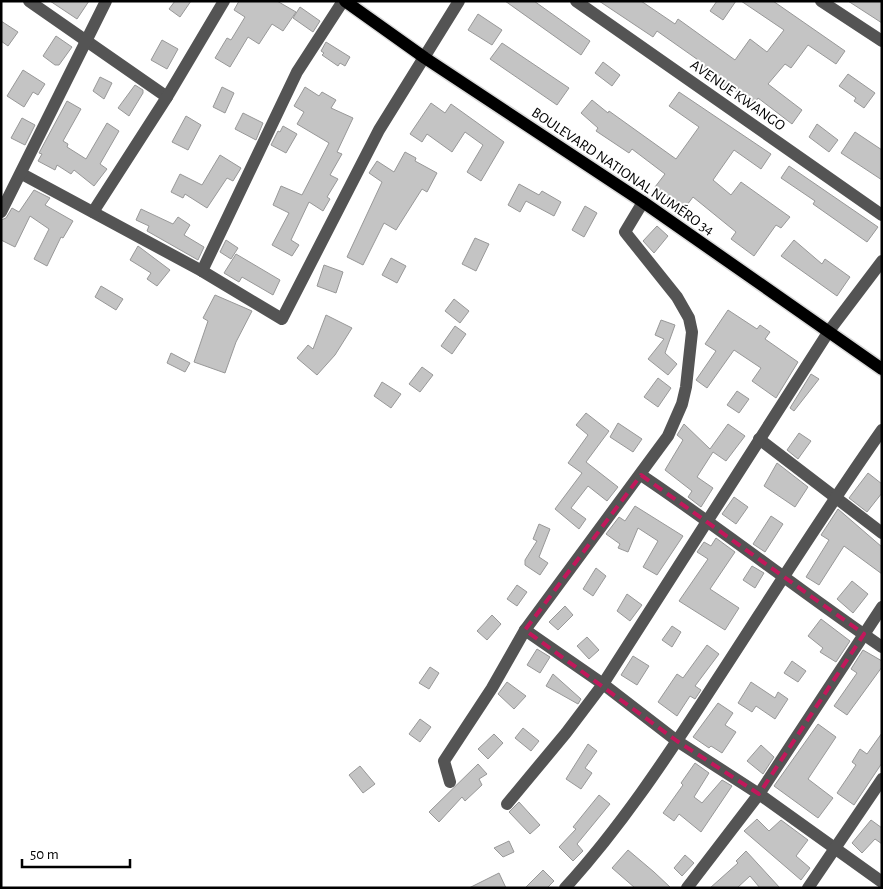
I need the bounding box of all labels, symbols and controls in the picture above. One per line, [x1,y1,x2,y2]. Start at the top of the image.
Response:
street label: AVENUE KWANGO [688,57,788,134]
street label: BOULEVARD NATIONAL NUMÉRO 34 [529,103,718,238]
scale bar [22,836,130,868]
text: 50 m [30,847,59,862]

